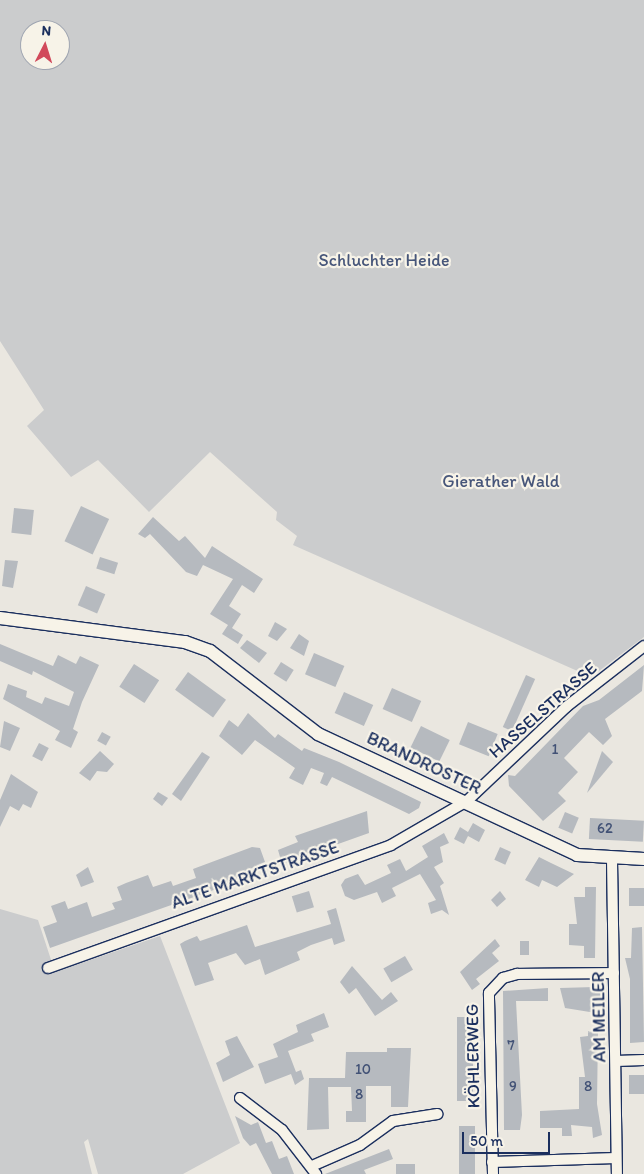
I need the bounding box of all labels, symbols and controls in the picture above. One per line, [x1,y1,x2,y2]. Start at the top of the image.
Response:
north arrow [20,20,70,70]
text: N [41,22,52,39]
park label: Schluchter Heide [318,249,450,271]
park label: Gierather Wald [443,470,559,492]
street label: HASSELSTRASSE [485,657,601,763]
street label: BRANDROSTER [363,727,485,799]
house number: 1 [552,741,558,759]
house number: 62 [597,820,613,838]
street label: ALTE MARKTSTRASSE [168,836,342,914]
street label: AM MEILER [587,973,611,1061]
street label: KÖHLERWEG [461,1004,485,1108]
house number: 7 [507,1037,515,1055]
house number: 10 [355,1061,371,1079]
house number: 9 [509,1078,517,1096]
house number: 8 [584,1078,592,1096]
house number: 8 [355,1086,363,1104]
scale bar [464,1122,552,1154]
text: 50 m [470,1132,503,1150]

